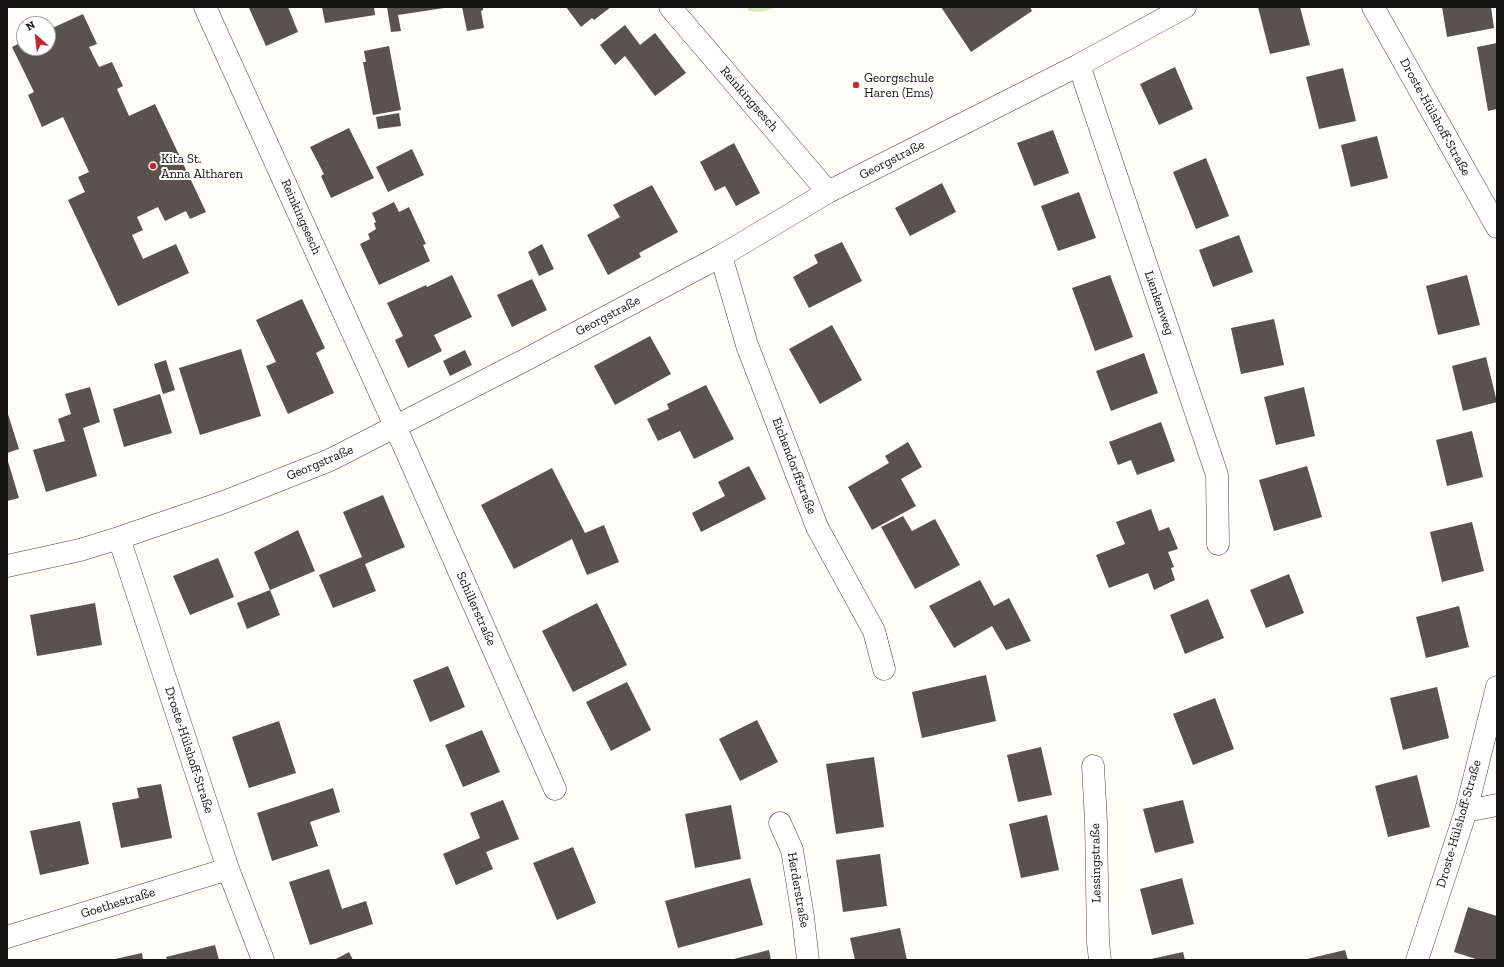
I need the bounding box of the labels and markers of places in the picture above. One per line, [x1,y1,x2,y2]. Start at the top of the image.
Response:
place label: Georgschule Haren (Ems) [864,70,934,101]
marker: Georgschule Haren (Ems) [851,80,861,90]
place label: Kita St. Anna Altharen [161,151,243,182]
marker: Kita St. Anna Altharen [148,161,158,171]

